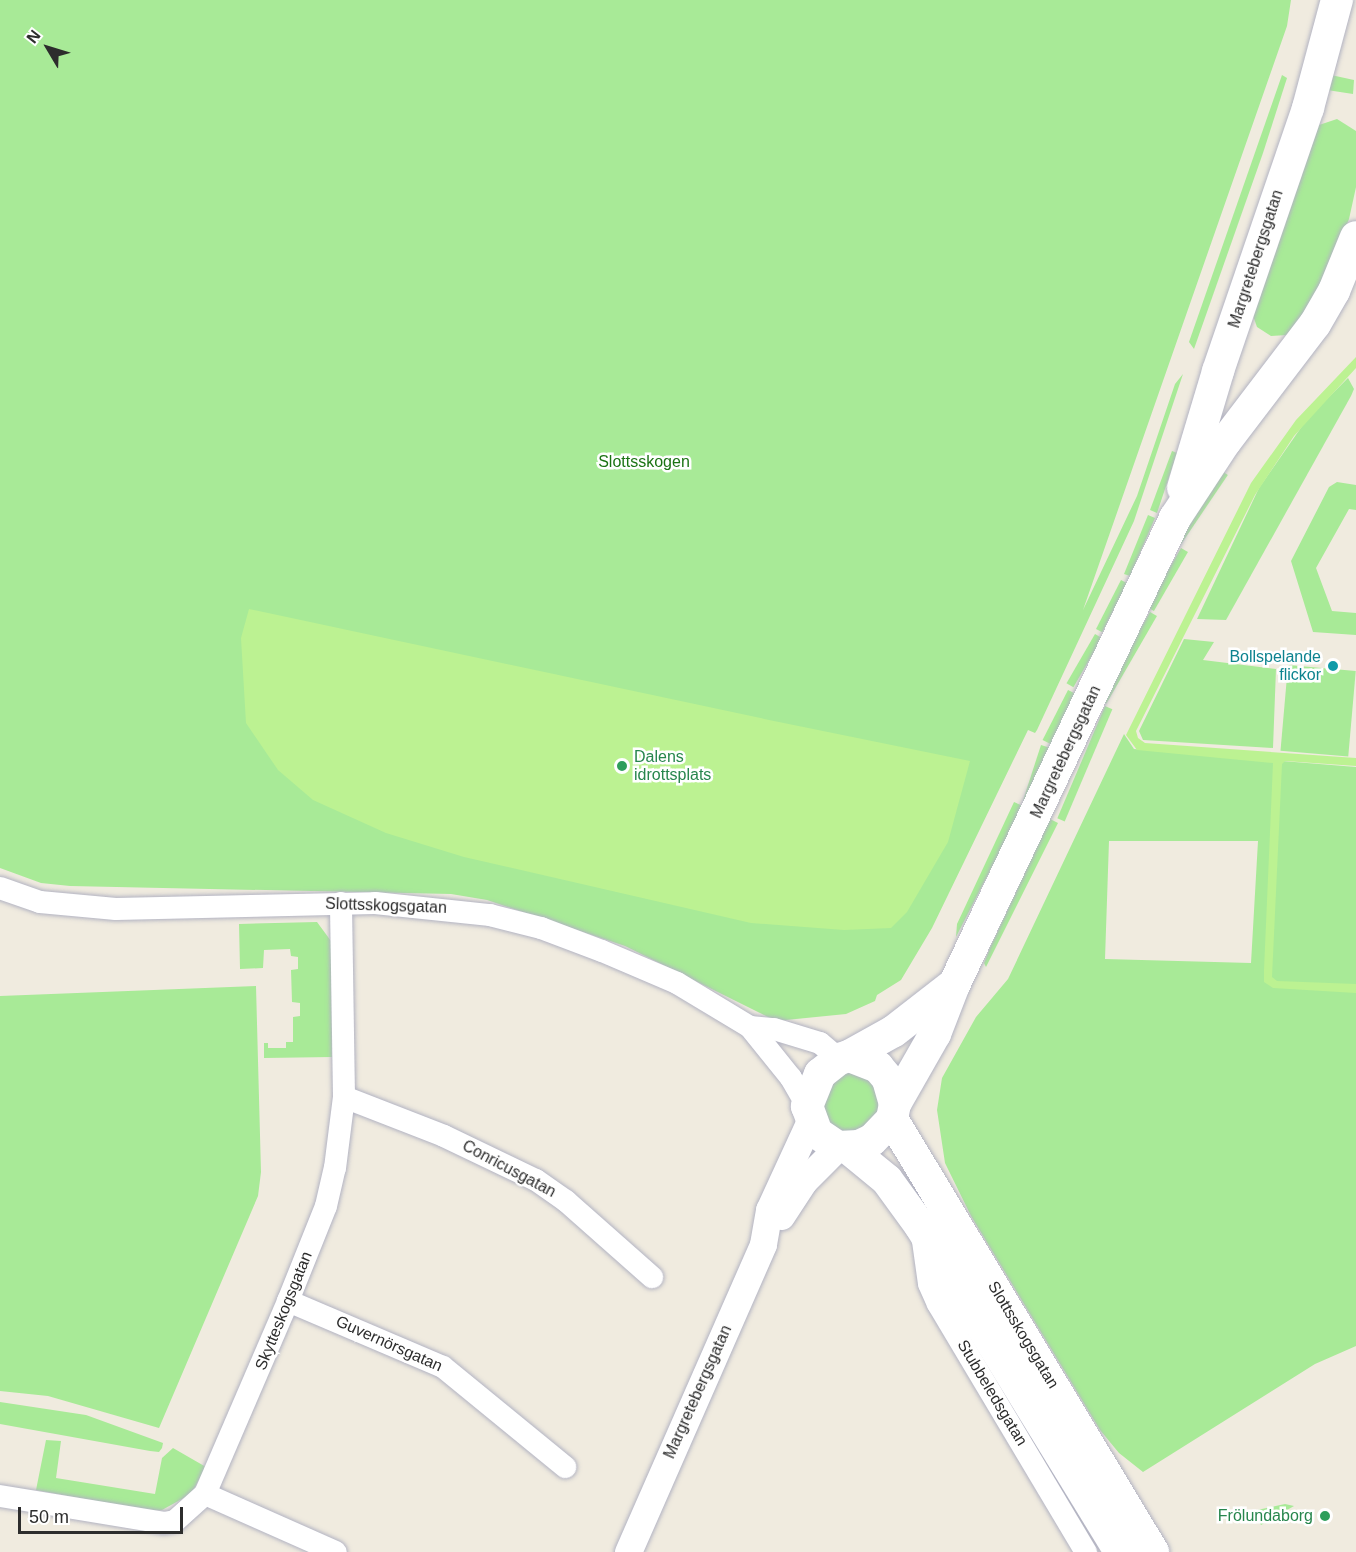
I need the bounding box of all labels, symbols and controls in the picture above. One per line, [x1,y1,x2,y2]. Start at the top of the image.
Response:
north arrow [18,18,78,78]
text: N [23,27,44,46]
street label: Margretebergsgatan [1225,188,1287,330]
park label: Slottsskogen [598,452,690,472]
place label: Bollspelande flickor [1229,647,1321,685]
marker: Bollspelande flickor [1326,659,1340,673]
street label: Margretebergsgatan [1027,683,1105,821]
place label: Dalens idrottsplats [634,747,711,785]
marker: Dalens idrottsplats [615,759,629,773]
street label: Slottsskogsgatan [325,894,447,918]
street label: Conricusgatan [459,1136,559,1202]
street label: Skytteskogsgatan [251,1249,317,1373]
street label: Slottsskogsgatan [983,1278,1063,1392]
street label: Guvernörsgatan [333,1312,445,1376]
street label: Margretebergsgatan [660,1322,736,1462]
street label: Stubbeledsgatan [953,1337,1031,1449]
scale bar [21,1495,186,1533]
place label: Frölundaborg [1218,1506,1313,1526]
text: 50 m [29,1507,69,1527]
marker: Frölundaborg [1318,1509,1332,1523]

